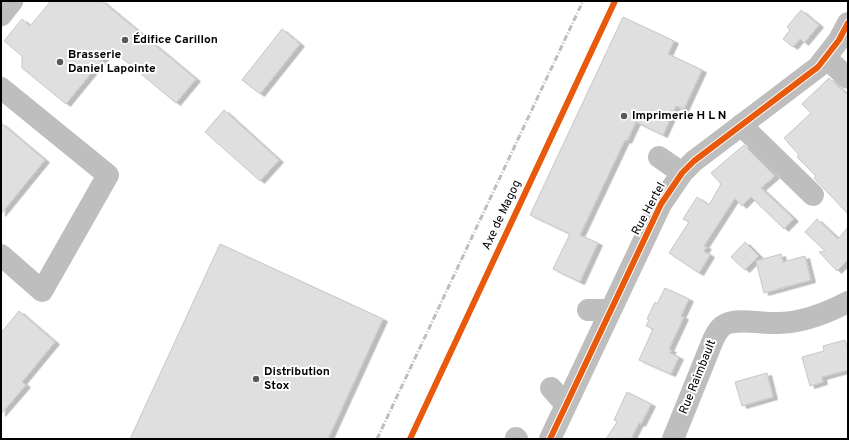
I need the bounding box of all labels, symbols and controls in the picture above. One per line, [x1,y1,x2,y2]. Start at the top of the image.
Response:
place label: Édifice Carillon [133,32,218,48]
marker: Édifice Carillon [120,35,130,45]
place label: Brasserie Daniel Lapointe [68,47,156,77]
marker: Brasserie Daniel Lapointe [55,57,65,67]
place label: Imprimerie H L N [632,108,726,124]
marker: Imprimerie H L N [619,111,629,121]
street label: Axe de Magog [479,177,525,253]
street label: Rue Hertel [628,180,670,238]
street label: Rue Raimbault [676,337,720,417]
place label: Distribution Stox [264,364,330,394]
marker: Distribution Stox [251,374,261,384]

